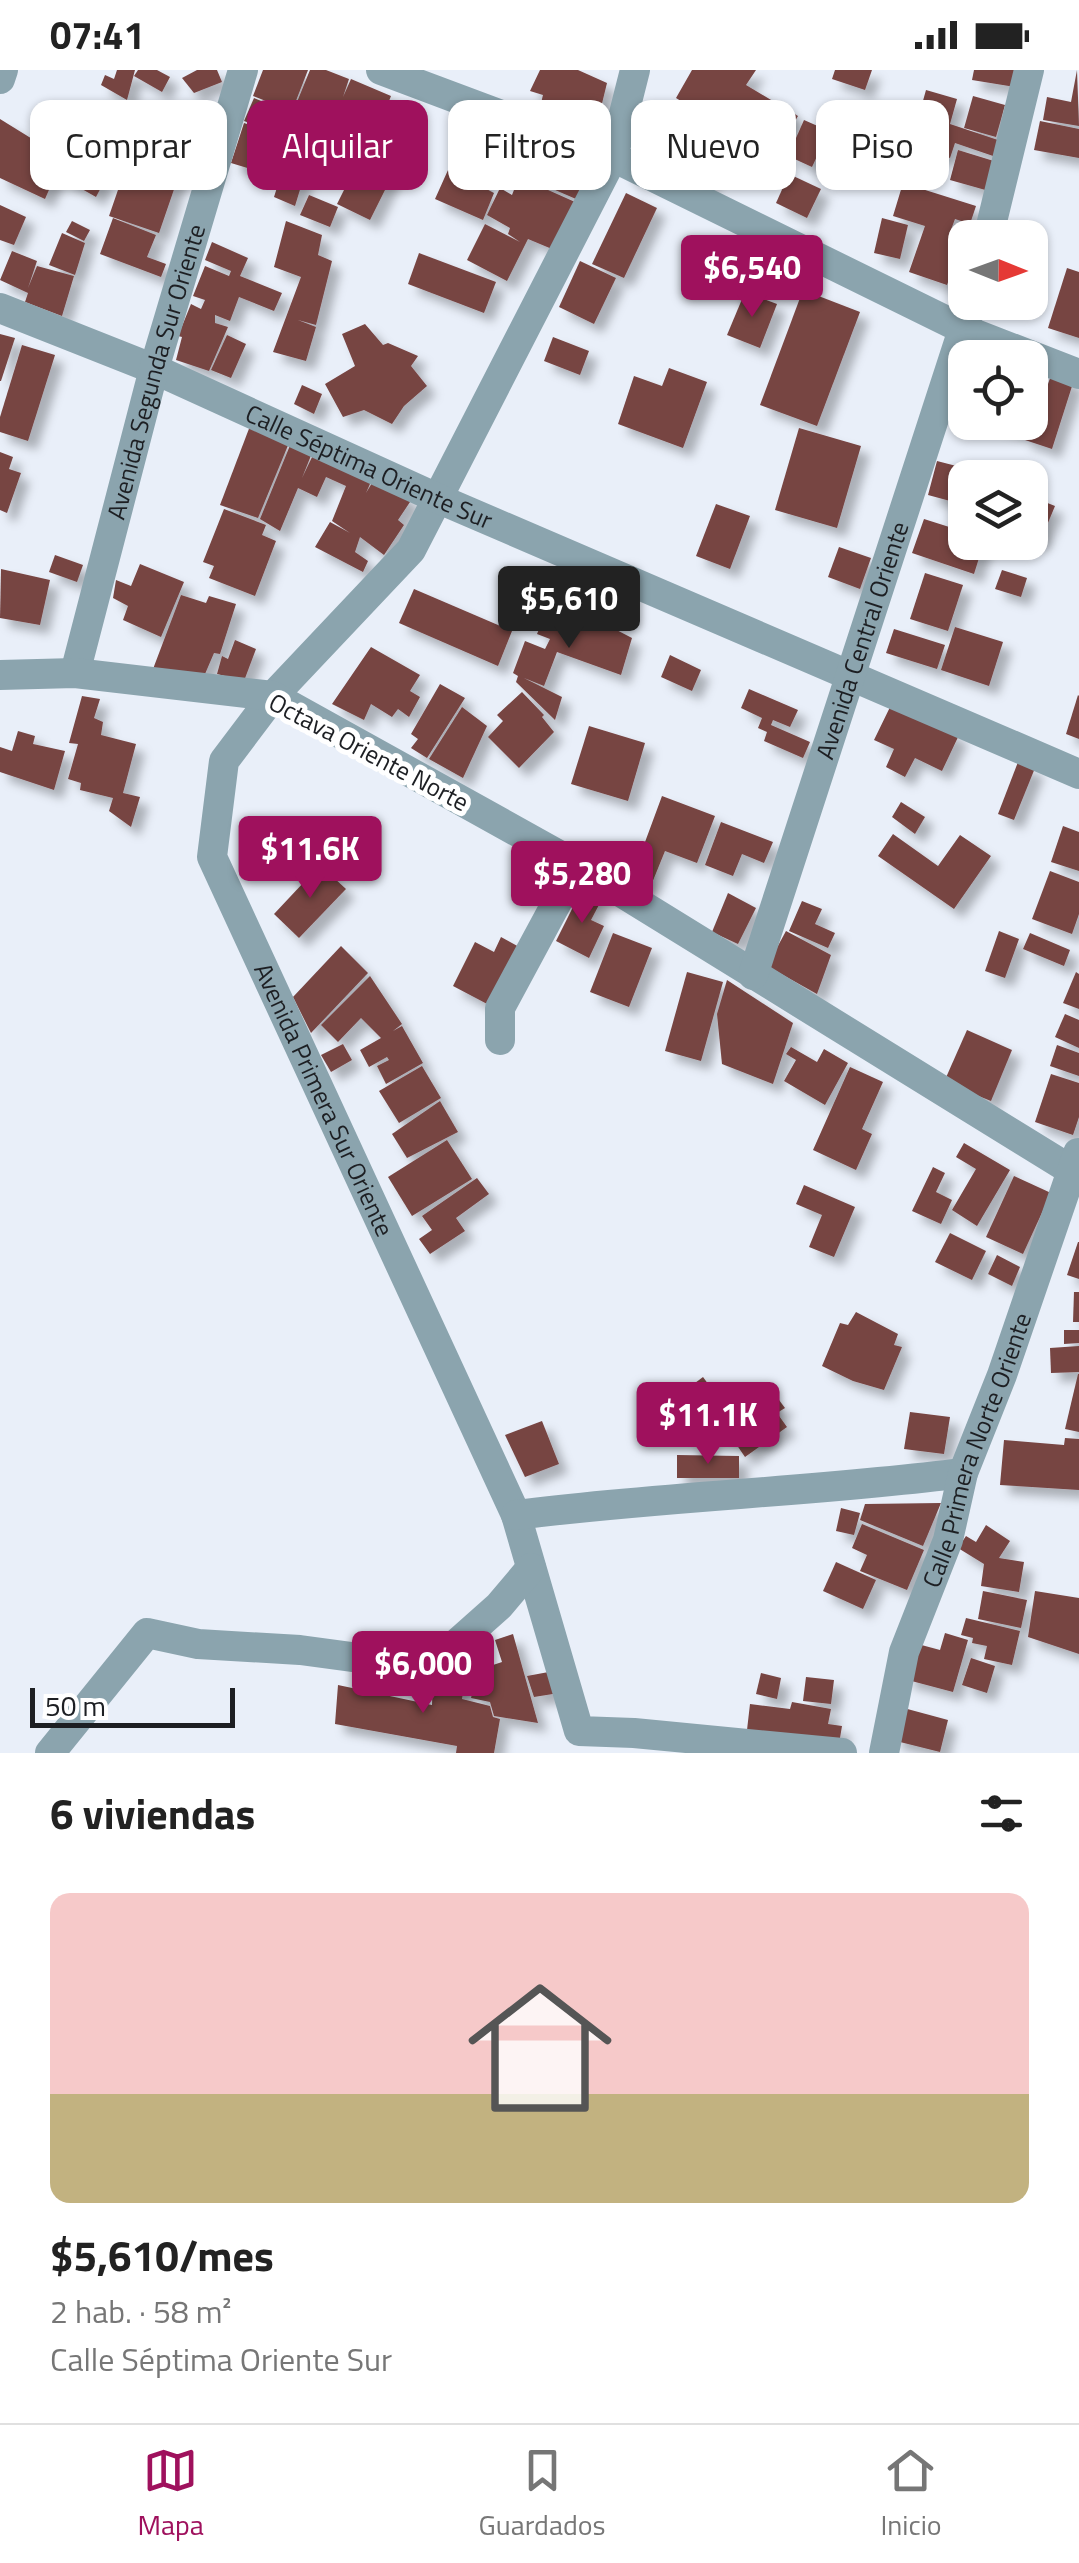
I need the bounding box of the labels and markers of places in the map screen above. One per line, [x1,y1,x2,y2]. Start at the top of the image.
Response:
pin: $6,540 [671,235,833,320]
pin: $5,610 [488,566,650,651]
pin: $11.6K [229,816,391,901]
pin: $5,280 [501,841,663,926]
pin: $11.1K [627,1382,789,1467]
pin: $6,000 [342,1631,504,1716]

